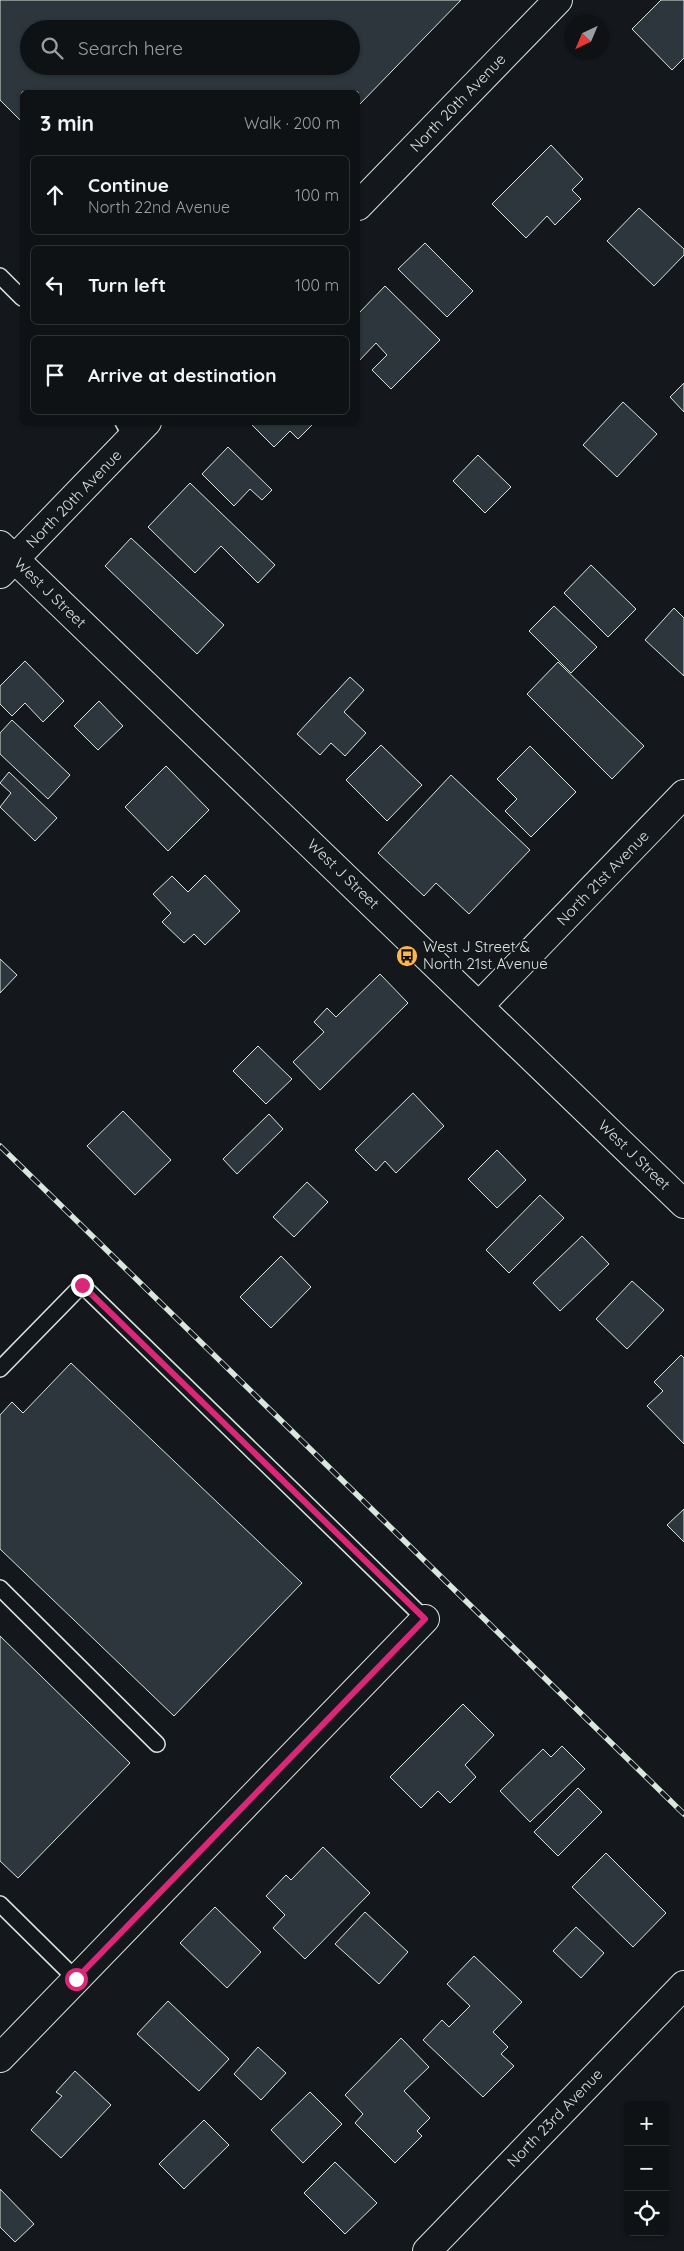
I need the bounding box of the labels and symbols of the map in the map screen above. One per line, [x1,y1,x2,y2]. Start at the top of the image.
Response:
north arrow [564,15,609,60]
street label: North 20th Avenue [406,49,510,156]
street label: North 20th Avenue [22,445,126,552]
street label: West J Street [10,554,90,632]
street label: North 21st Avenue [552,826,653,929]
street label: West J Street [303,835,383,913]
place label: West J Street & North 21st Avenue [423,937,548,973]
bus stop icon: West J Street & North 21st Avenue [395,944,419,968]
street label: West J Street [594,1116,674,1194]
route end [71,1274,94,1297]
route start [65,1968,88,1991]
street label: North 23rd Avenue [503,2064,606,2171]

